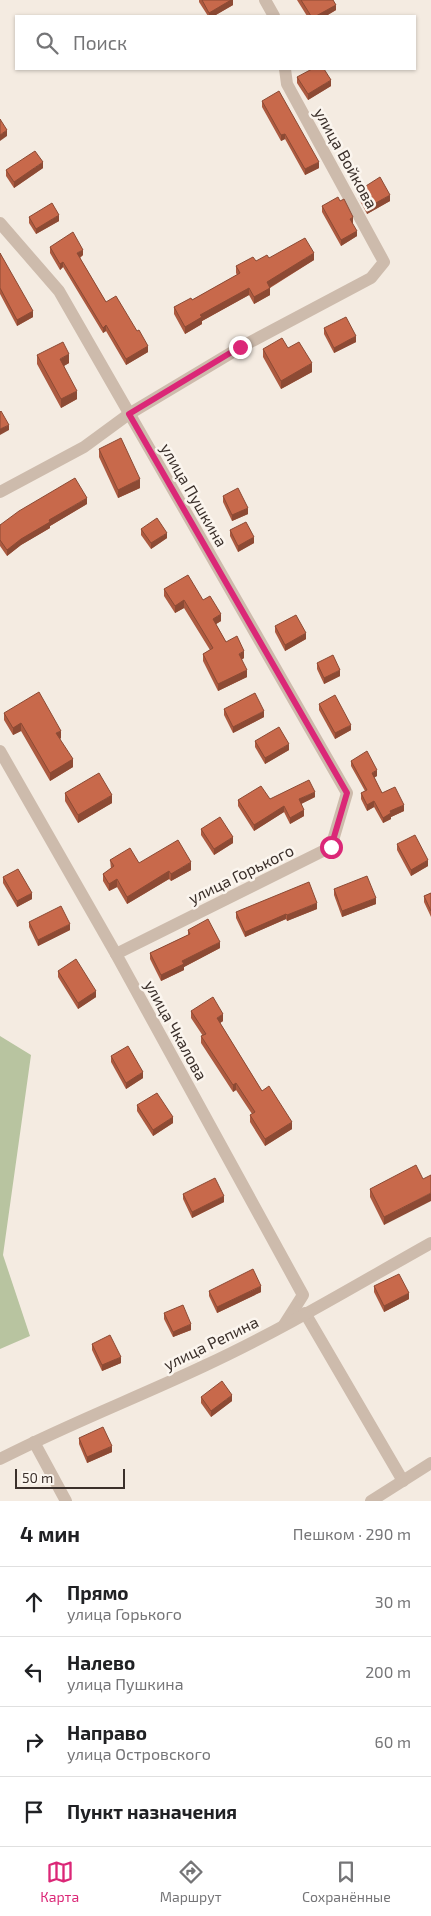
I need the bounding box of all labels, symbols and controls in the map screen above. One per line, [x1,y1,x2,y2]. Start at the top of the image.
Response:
search box [15,15,416,70]
icon: search [33,29,61,57]
text: Поиск [73,31,127,54]
street label: улица Войкова [310,104,382,212]
route end [229,336,252,359]
street label: улица Пушкина [156,440,232,550]
route start [320,836,343,859]
street label: улица Горького [185,840,297,908]
street label: улица Чкалова [140,976,212,1084]
street label: улица Репина [160,1311,262,1375]
scale bar [15,1466,125,1489]
text: 50 m [22,1469,53,1486]
text: 4 мин [20,1521,80,1546]
text: Пешком · 290 m [293,1524,411,1543]
text: Прямо [67,1581,129,1604]
icon: ahead [20,1588,48,1616]
text: 30 m [375,1592,411,1611]
text: улица Горького [67,1604,182,1623]
text: Налево [67,1651,135,1674]
icon: left [20,1658,48,1686]
text: 200 m [365,1662,411,1681]
text: улица Пушкина [67,1674,183,1693]
text: Направо [67,1721,147,1744]
icon: right [20,1728,48,1756]
text: 60 m [375,1732,411,1751]
text: улица Островского [67,1744,211,1763]
icon: arrive [20,1798,48,1826]
text: Пункт назначения [67,1800,237,1823]
tab: Карта [40,1858,79,1905]
tab: Маршрут [160,1858,222,1905]
tab: Сохранённые [302,1858,391,1905]

